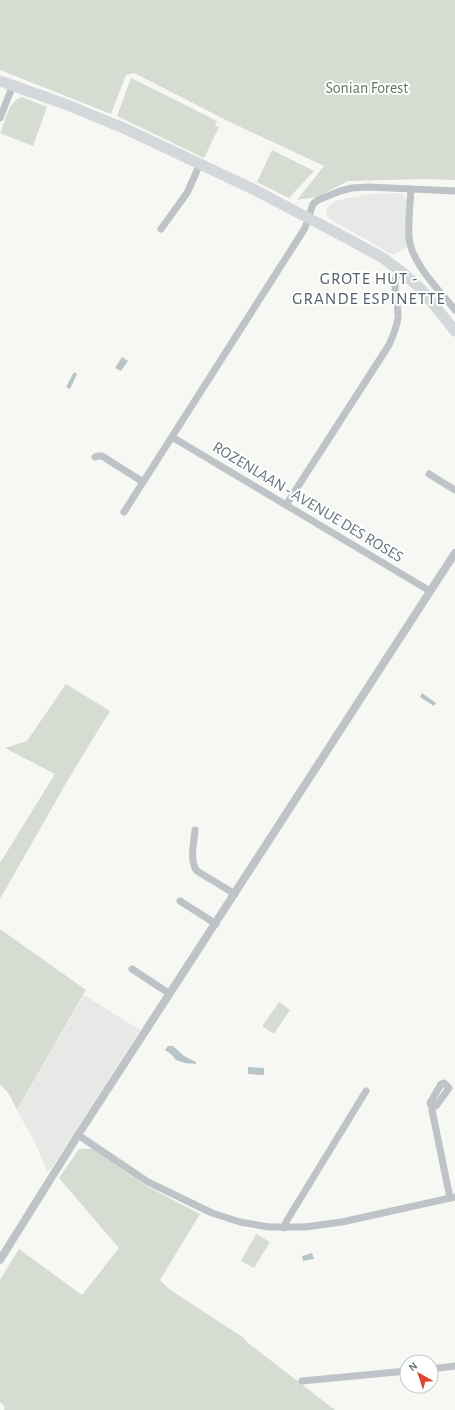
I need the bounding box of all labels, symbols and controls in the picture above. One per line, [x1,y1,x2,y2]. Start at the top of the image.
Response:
park label: Sonian Forest [326,80,408,96]
district label: GROTE HUT - GRANDE ESPINETTE [292,270,446,307]
street label: ROZENLAAN - AVENUE DES ROSES [210,439,406,565]
north arrow [399,1354,439,1394]
text: N [407,1360,419,1373]

